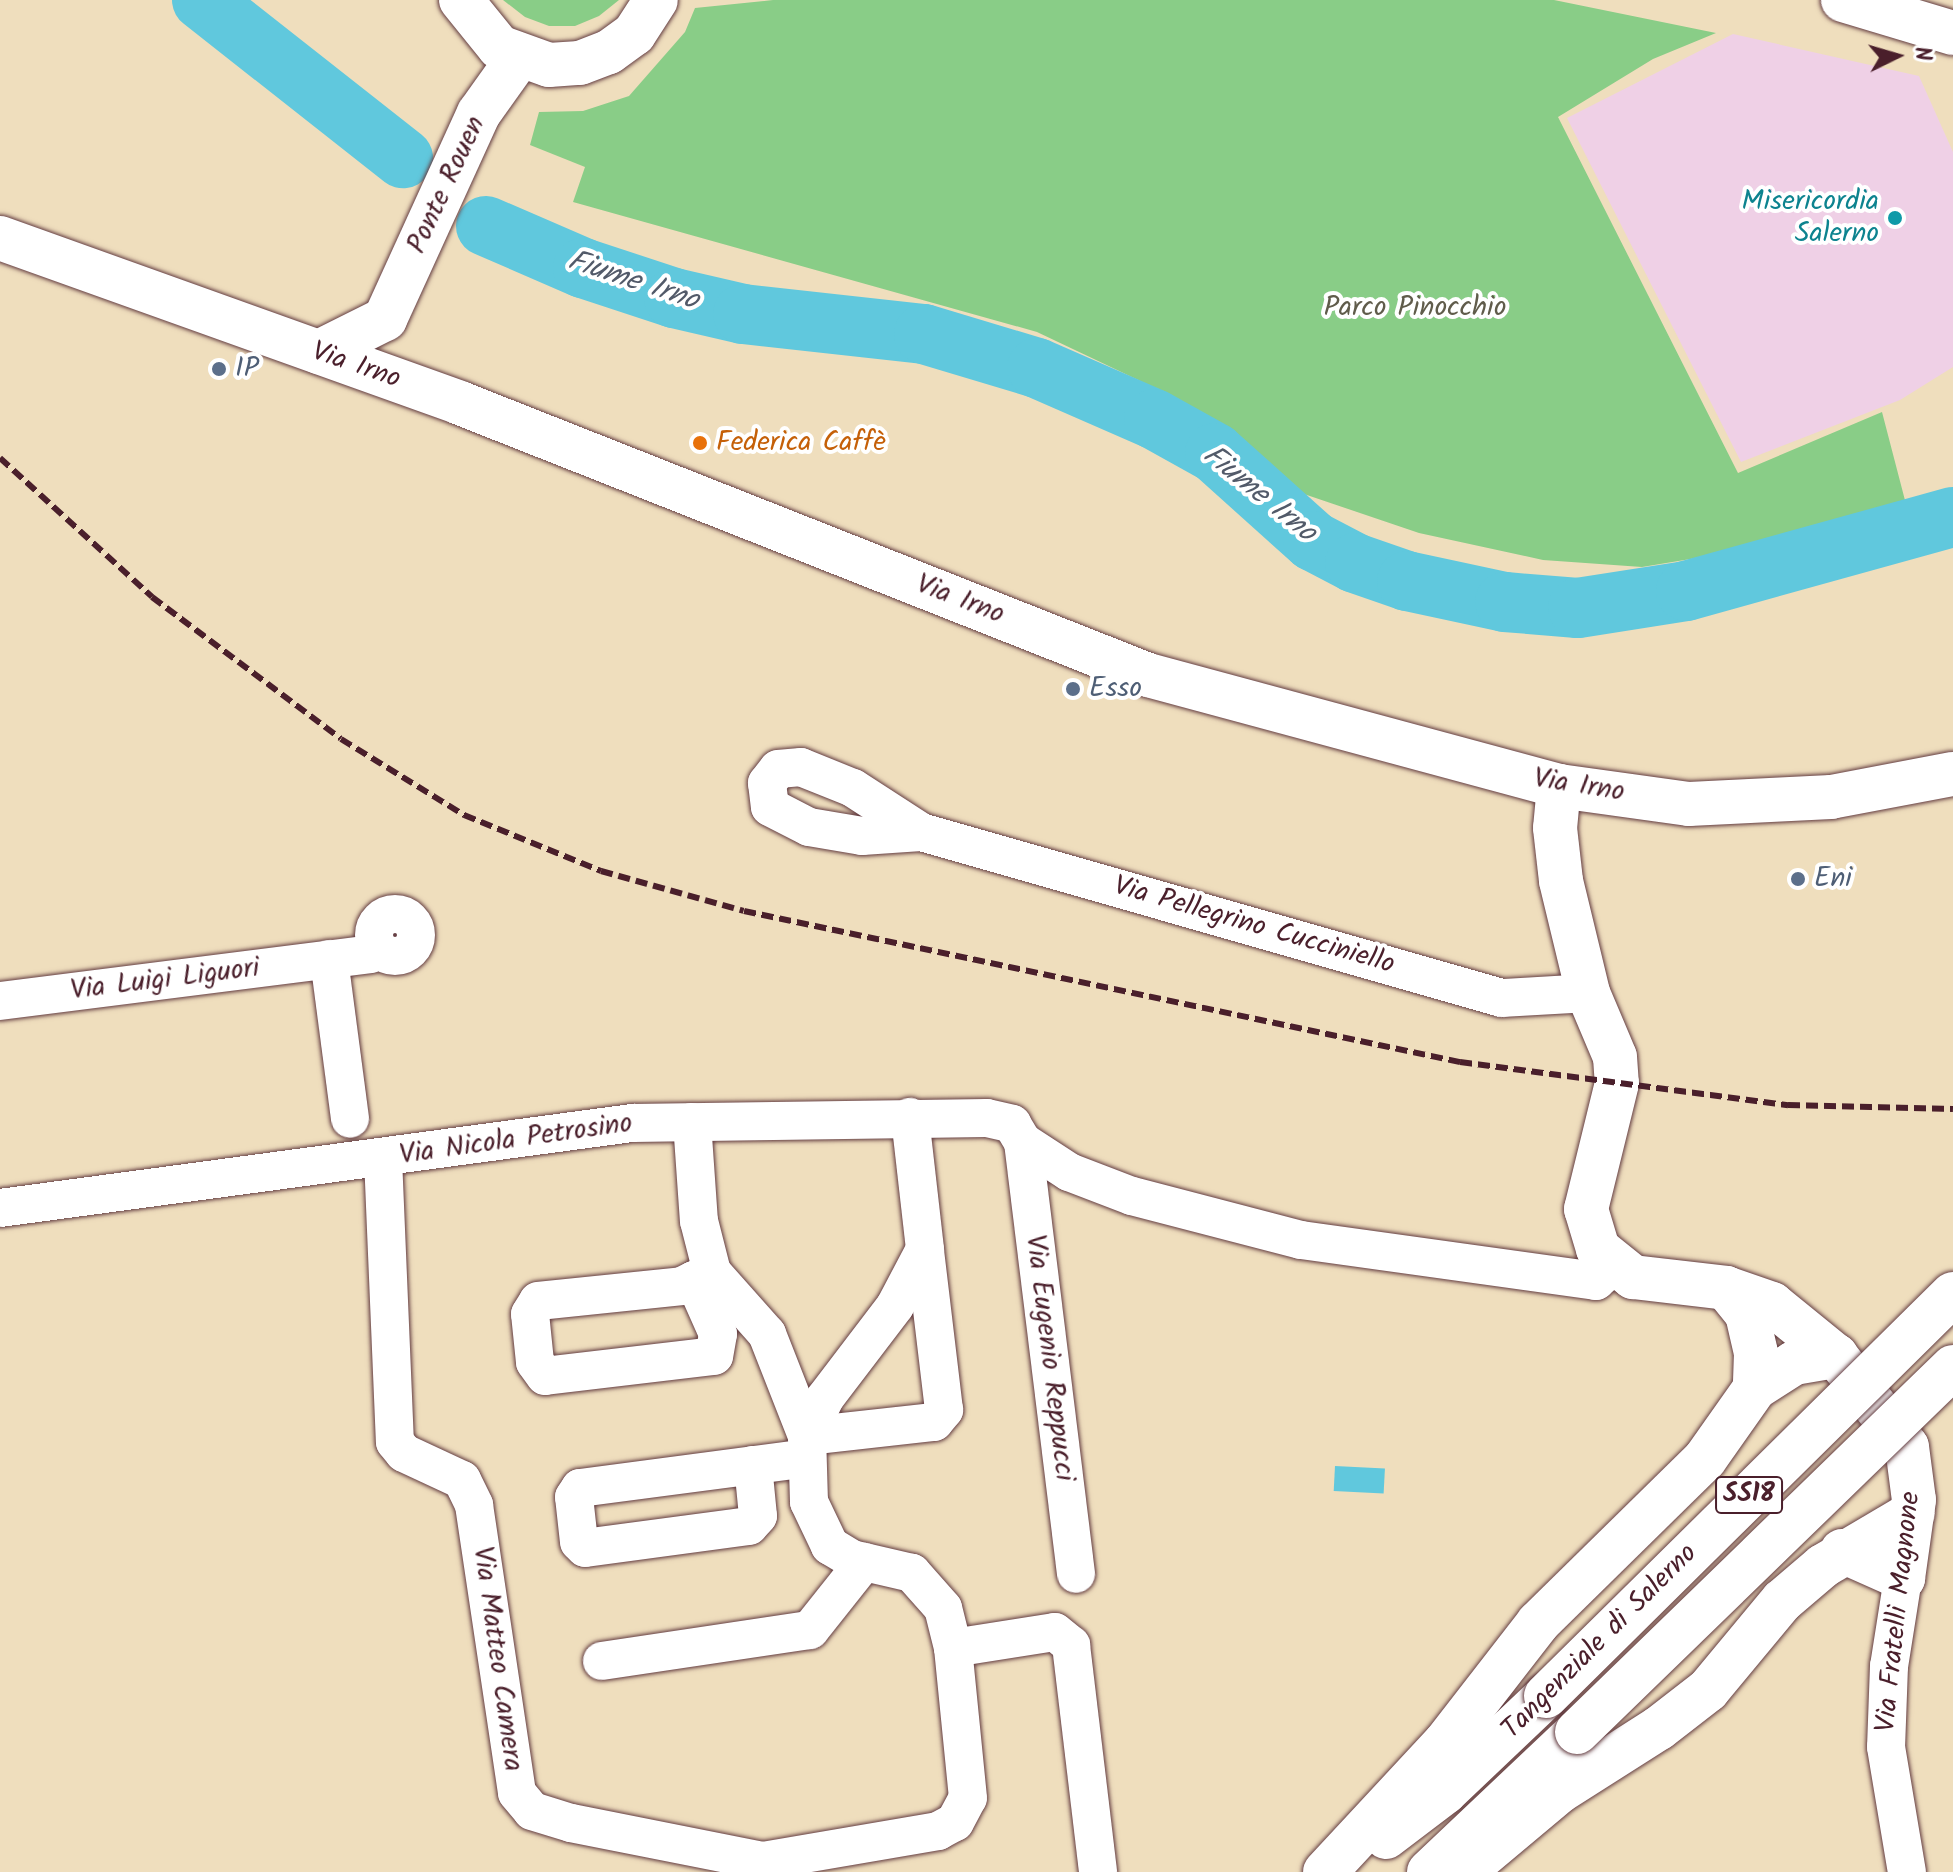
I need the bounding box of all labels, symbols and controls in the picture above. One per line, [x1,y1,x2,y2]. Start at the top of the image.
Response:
north arrow [1857,16,1937,96]
text: N [1903,45,1939,62]
street label: Ponte Rouen [401,111,493,259]
place label: Misericordia Salerno [1742,185,1879,251]
marker: Misericordia Salerno [1886,209,1904,227]
water label: Fiume Irno [563,243,703,319]
park label: Parco Pinocchio [1324,291,1506,325]
street label: Via Irno [307,335,405,397]
place label: IP [235,352,259,386]
marker: IP [210,360,228,378]
place label: Federica Caffè [716,426,886,460]
marker: Federica Caffè [691,434,709,452]
water label: Fiume Irno [1195,437,1323,551]
street label: Via Irno [911,568,1009,632]
place label: Esso [1089,672,1142,706]
marker: Esso [1064,680,1082,698]
street label: Via Irno [1531,762,1627,810]
place label: Eni [1814,862,1852,896]
street label: Via Pellegrino Cucciniello [1110,870,1398,982]
marker: Eni [1789,870,1807,888]
street label: Via Luigi Liguori [69,952,261,1008]
street label: Via Nicola Petrosino [397,1107,635,1173]
street label: Via Eugenio Reppucci [1017,1233,1081,1483]
road number: SS18 [1715,1473,1783,1517]
street label: Via Fratelli Magnone [1870,1490,1928,1734]
street label: Tangenziale di Salerno [1495,1537,1705,1747]
street label: Via Matteo Camera [465,1545,529,1773]

